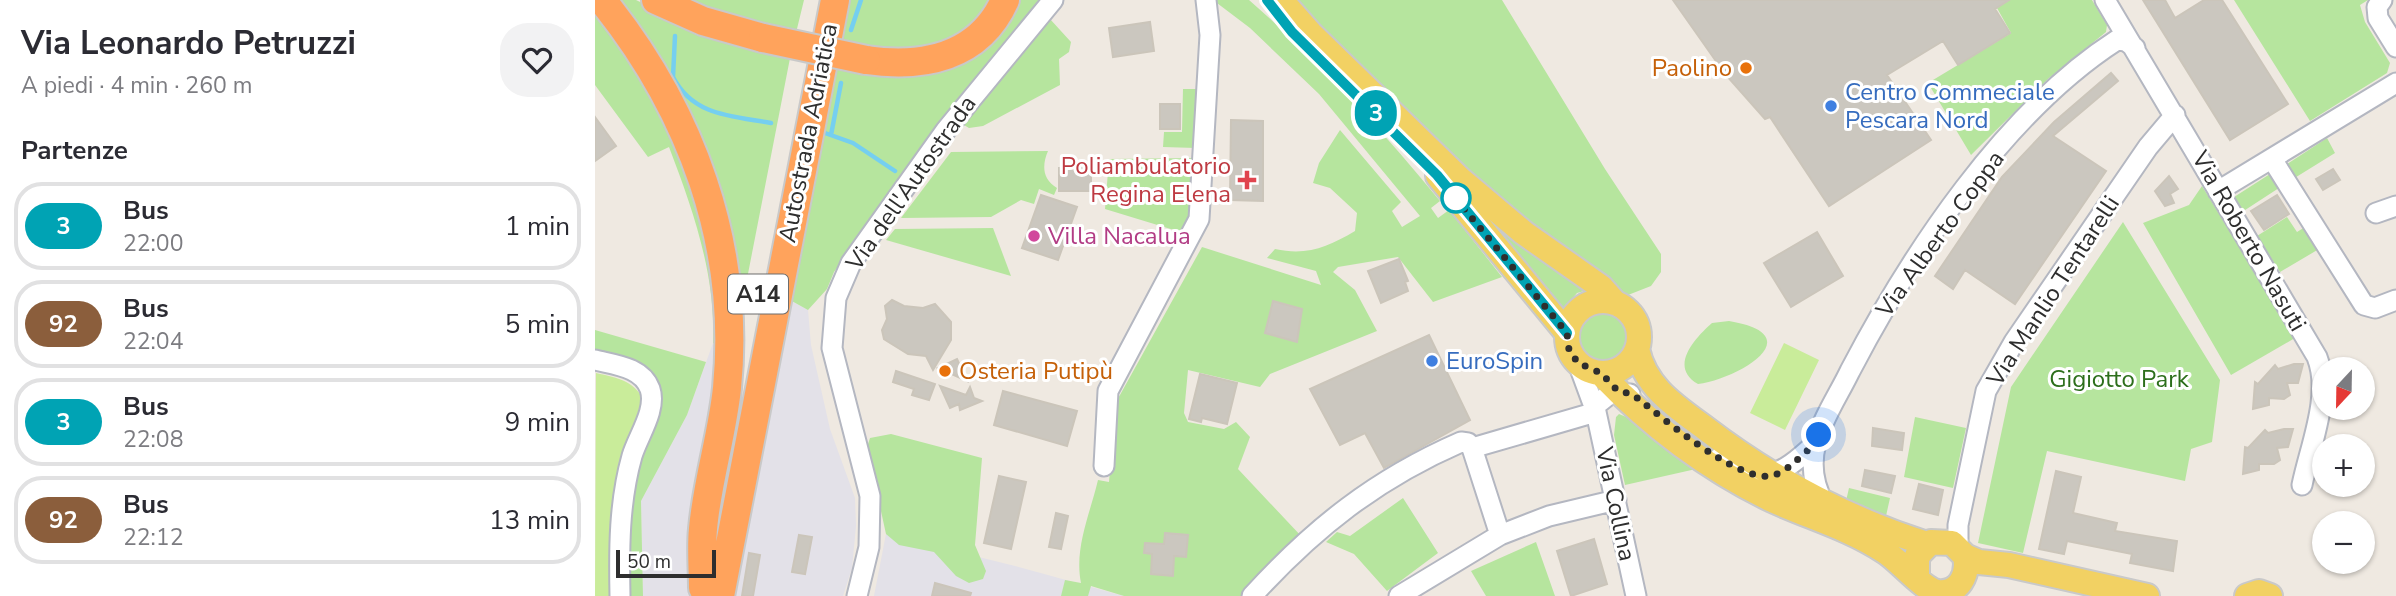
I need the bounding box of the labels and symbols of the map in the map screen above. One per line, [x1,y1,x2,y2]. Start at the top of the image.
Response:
street label: Autostrada Adriatica [771,21,845,245]
place label: Paolino [1652,52,1732,84]
marker: Paolino [1738,60,1754,76]
place label: Centro Commeciale Pescara Nord [1845,76,2055,136]
street label: Via dell'Autostrada [838,89,983,278]
line badge: 3 [1353,90,1399,136]
marker: Centro Commeciale Pescara Nord [1823,98,1839,114]
street label: Via Alberto Coppa [1868,144,2011,325]
street label: Via Roberto Nasuti [2184,144,2314,337]
place label: Poliambulatorio Regina Elena [1061,150,1231,210]
marker: Poliambulatorio Regina Elena [1237,170,1257,190]
unlabelled marker [1441,183,1471,213]
street label: Via Manlio Tentarelli [1979,190,2127,393]
place label: Villa Nacalua [1047,220,1191,252]
marker: Villa Nacalua [1026,228,1042,244]
road number: A14 [728,274,788,314]
place label: EuroSpin [1446,345,1543,377]
marker: EuroSpin [1424,353,1440,369]
place label: Osteria Putipù [959,355,1113,387]
north arrow [2312,357,2375,420]
marker: Osteria Putipù [937,363,953,379]
park label: Gigiotto Park [2049,363,2190,395]
your location [1801,417,1836,452]
street label: Via Collina [1588,443,1644,564]
scale bar [616,547,716,579]

